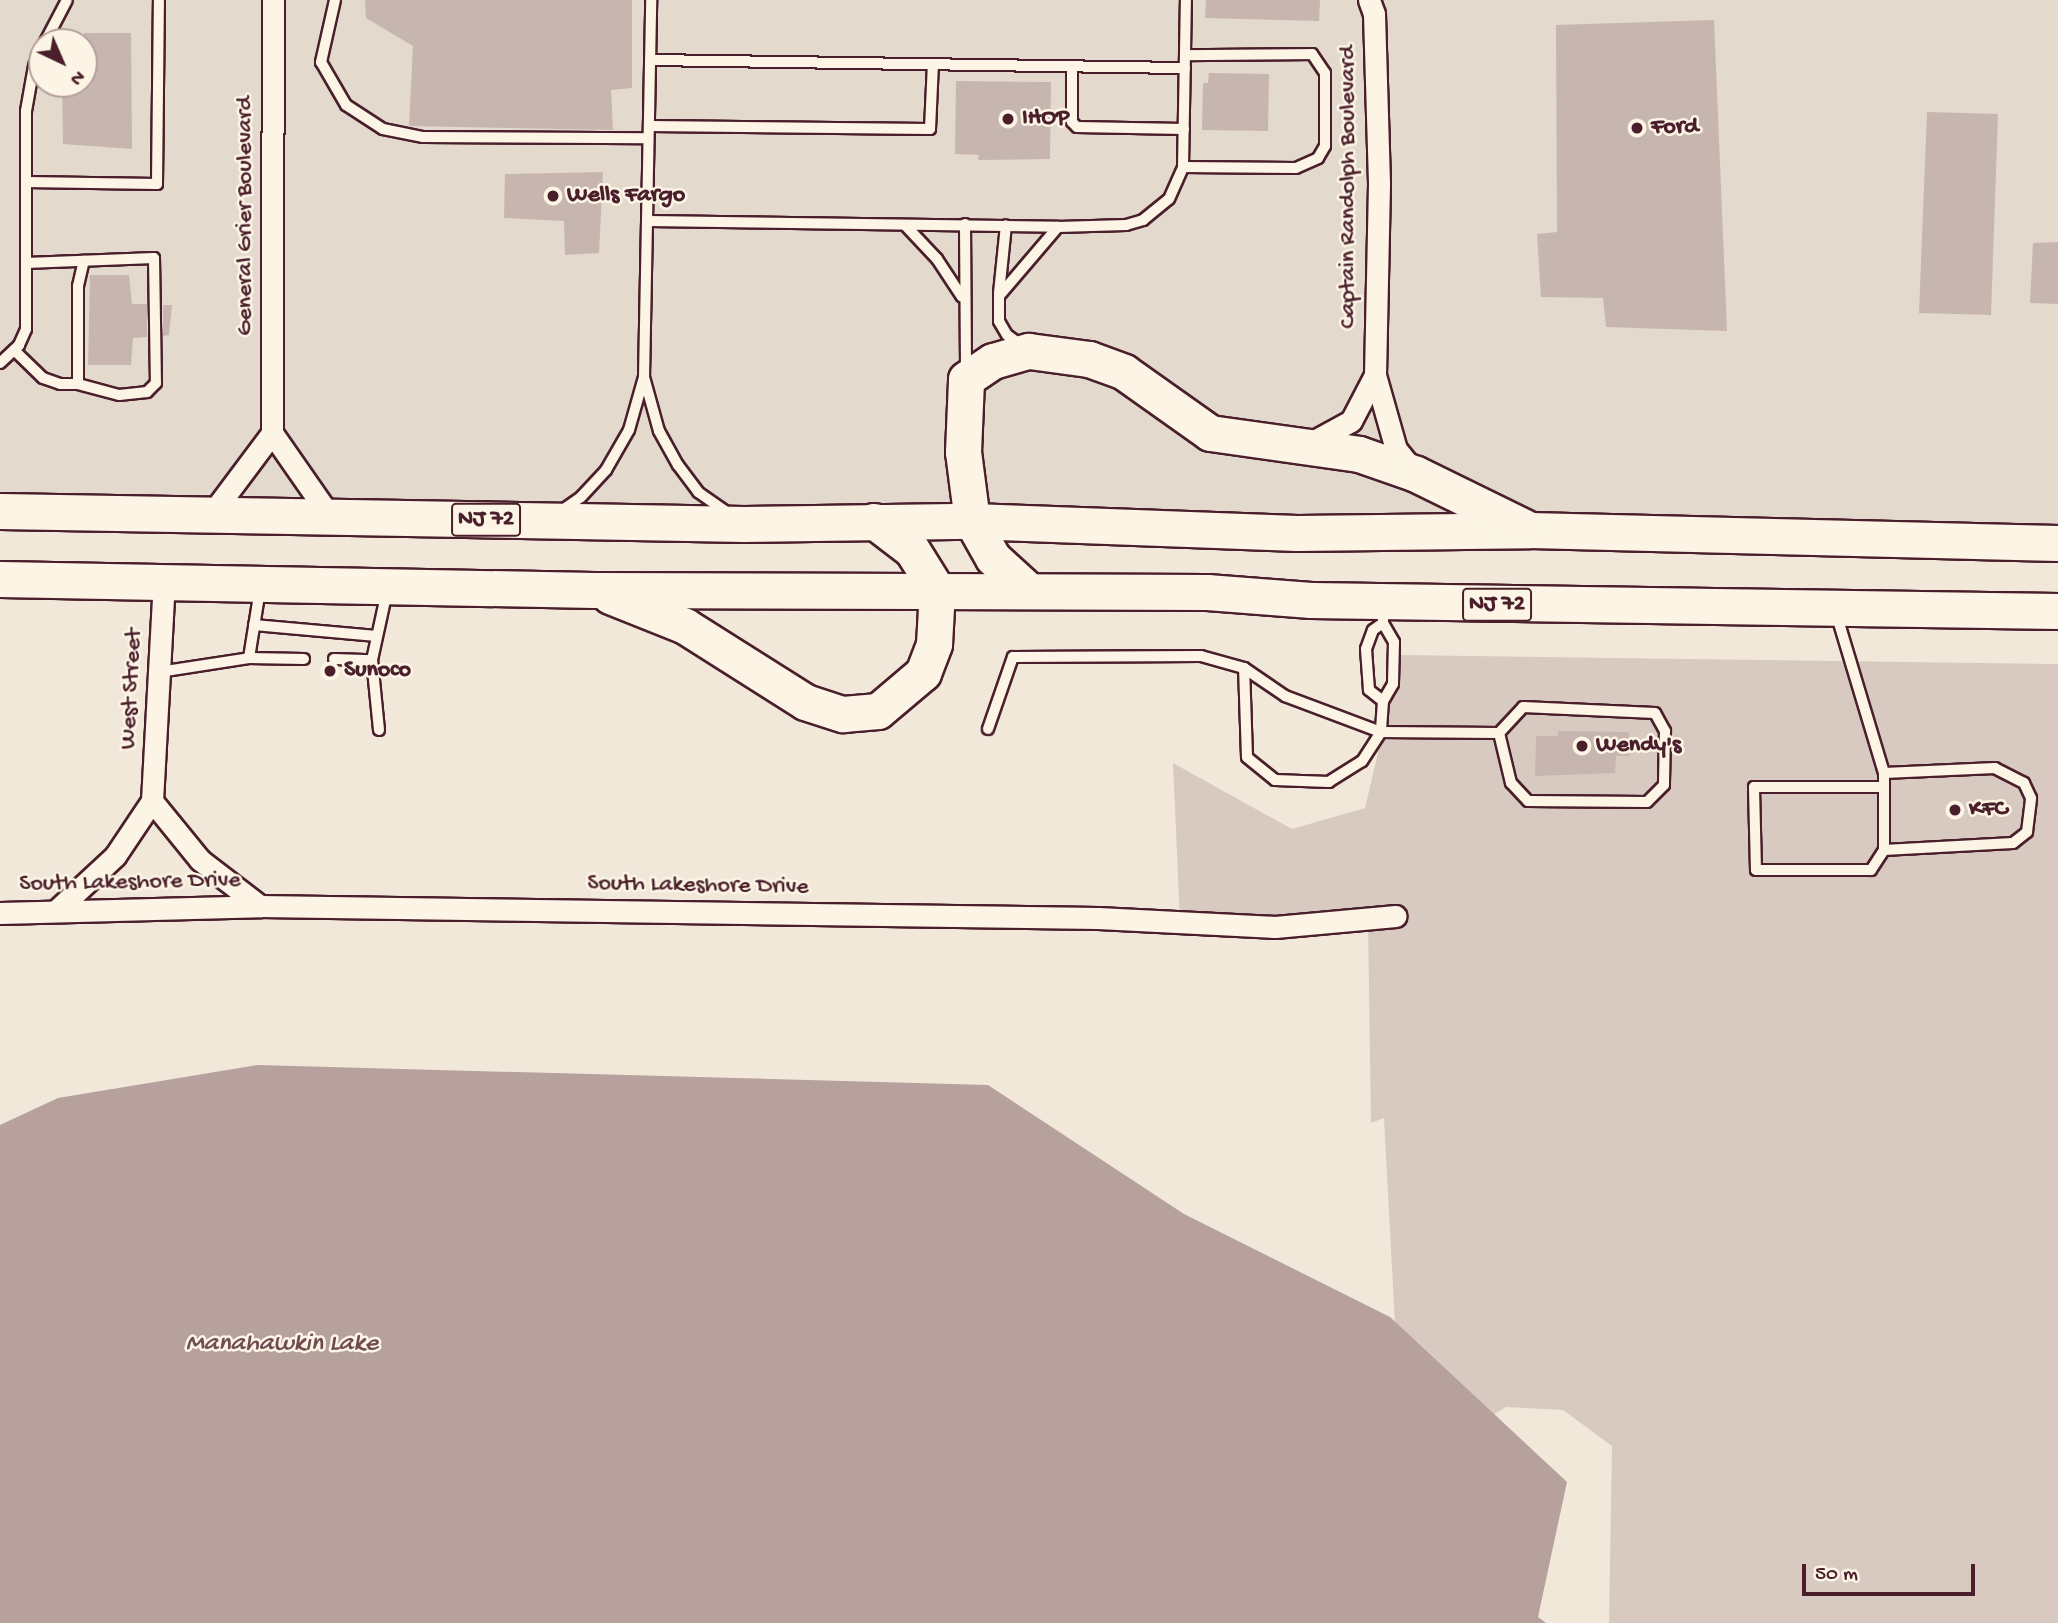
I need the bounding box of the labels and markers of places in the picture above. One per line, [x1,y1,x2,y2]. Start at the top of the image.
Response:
place label: IHOP [1022,105,1069,133]
marker: IHOP [1000,111,1016,127]
place label: Ford [1651,114,1698,142]
marker: Ford [1629,120,1645,136]
place label: Wells Fargo [567,182,685,210]
marker: Wells Fargo [545,188,561,204]
place label: Sunoco [344,657,411,685]
marker: Sunoco [322,663,338,679]
place label: Wendy's [1596,732,1681,760]
marker: Wendy's [1574,738,1590,754]
place label: KFC [1969,796,2008,824]
marker: KFC [1947,802,1963,818]

